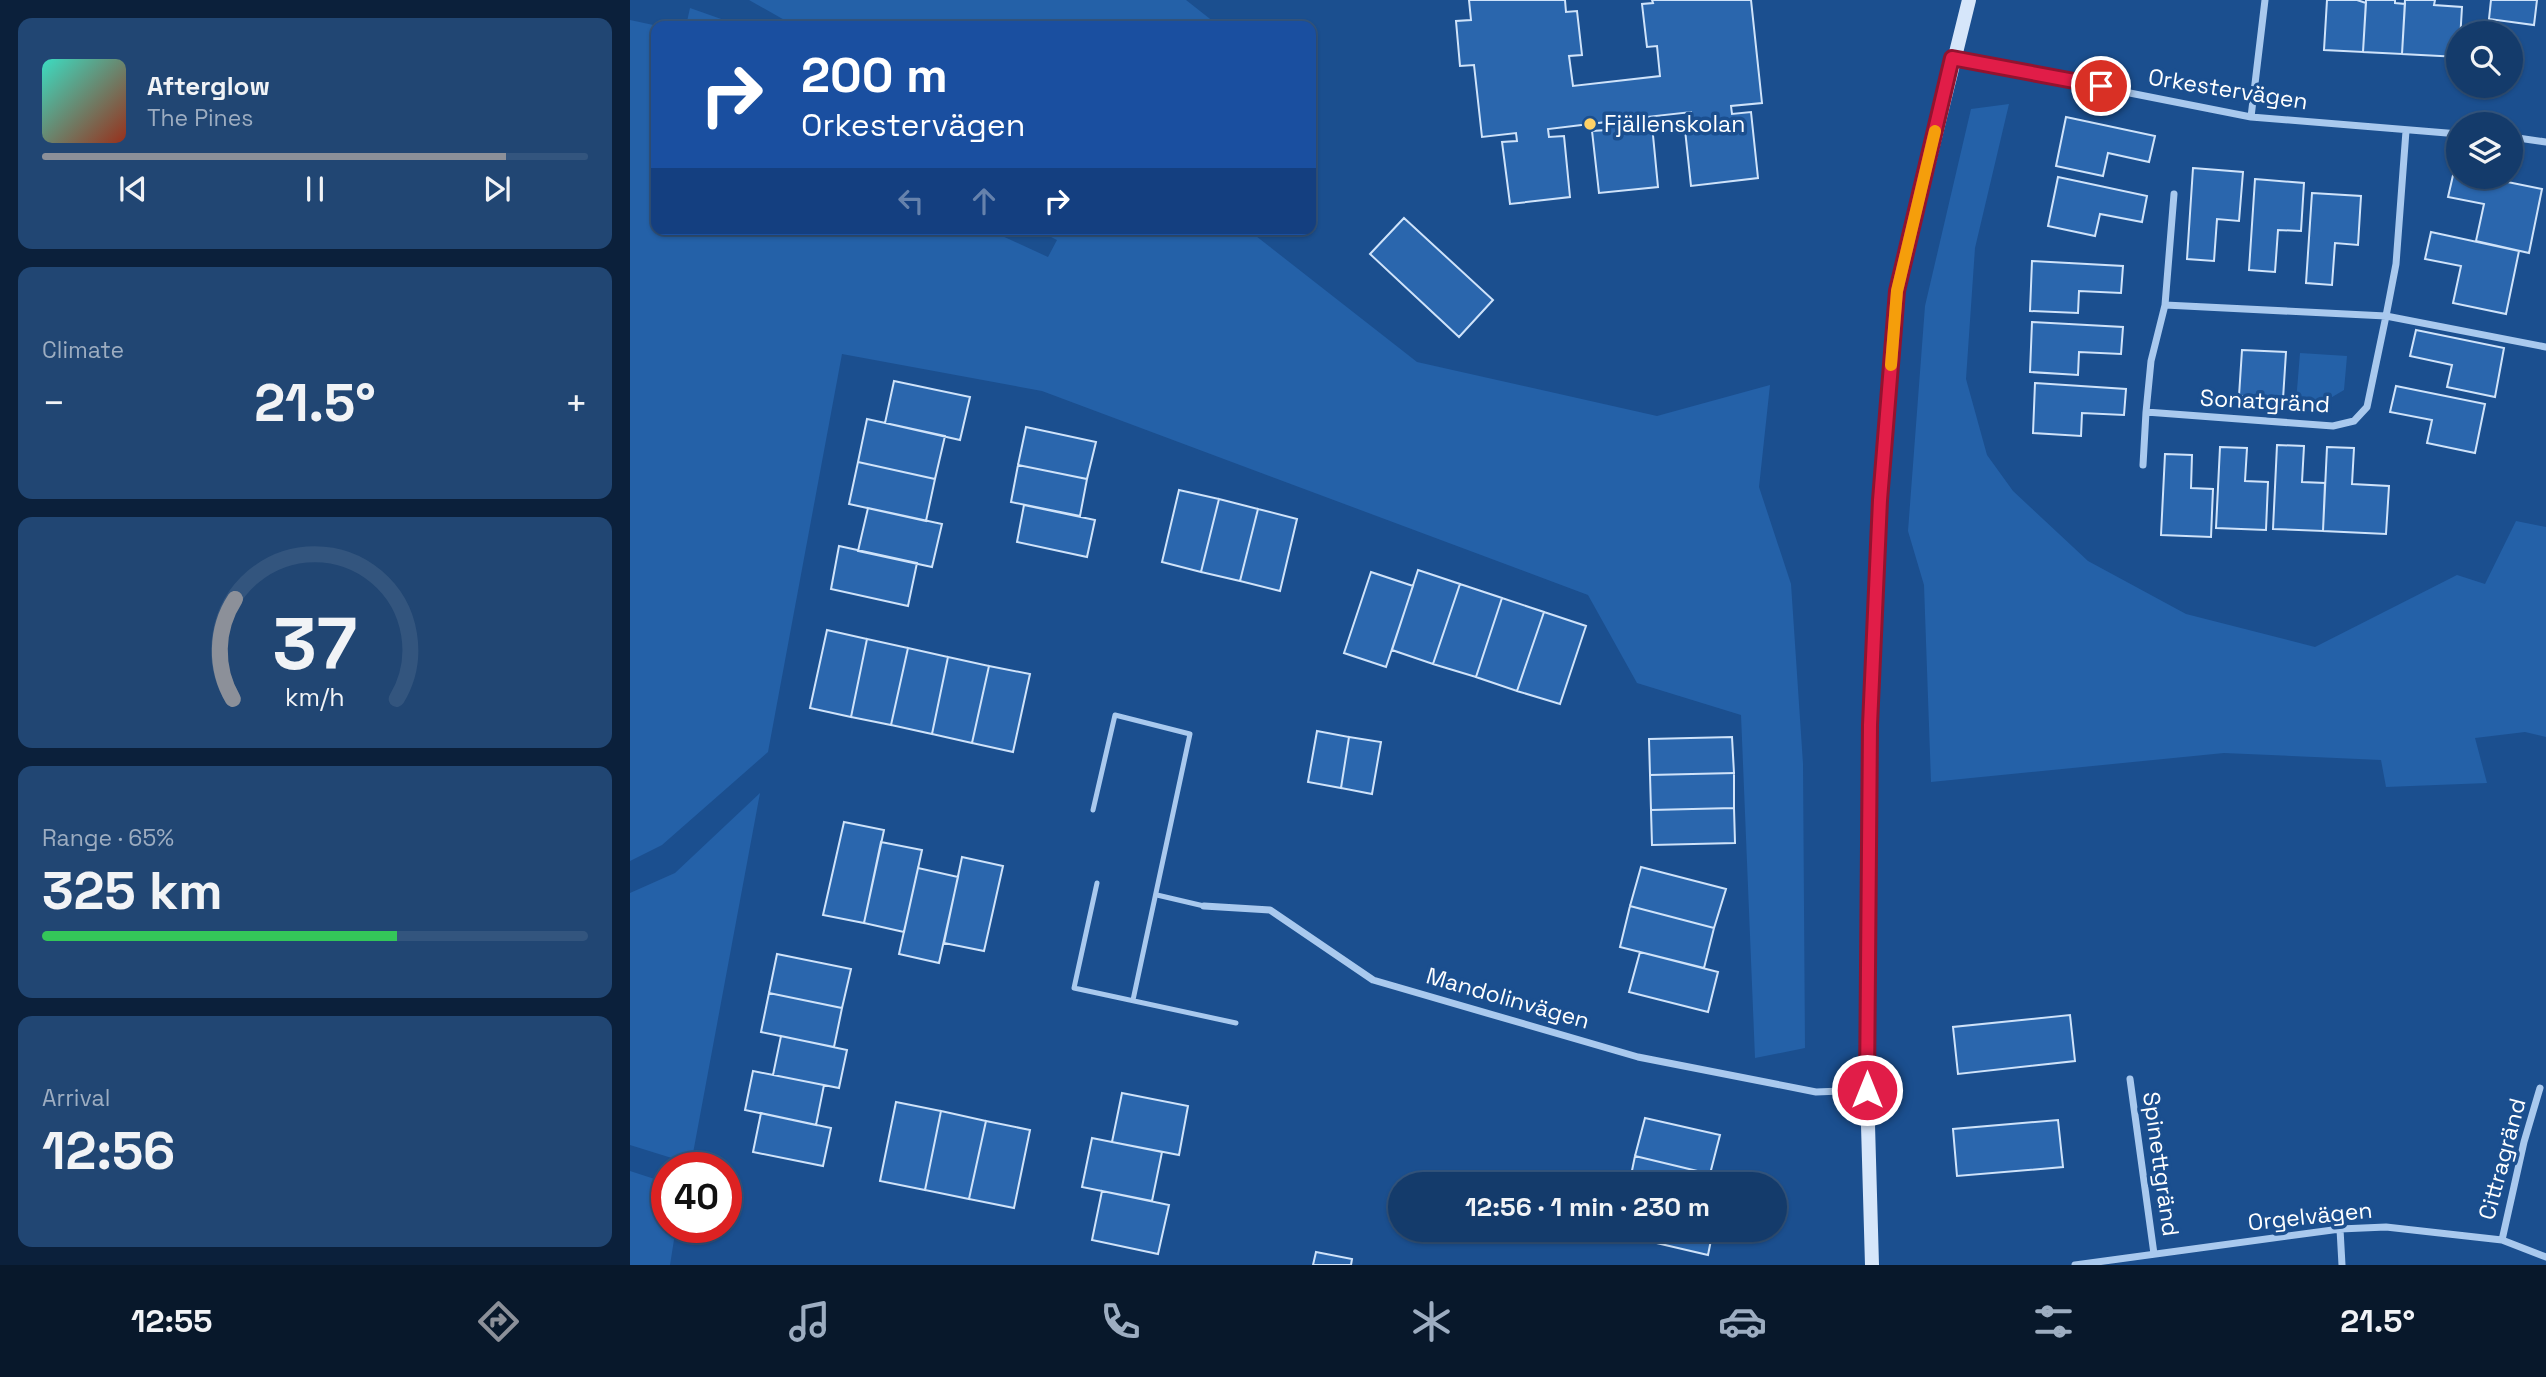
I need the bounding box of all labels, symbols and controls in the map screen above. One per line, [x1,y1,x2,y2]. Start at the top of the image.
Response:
map controls [2446,21,2523,189]
button: search [2446,21,2523,98]
text: 200 m [801,44,948,106]
icon: right [686,49,777,140]
pin [2071,56,2131,116]
street label: Orkestervägen [2146,62,2310,116]
icon: arrive [2082,67,2120,105]
text: Afterglow [147,69,270,103]
text: The Pines [147,103,253,133]
text: Orkestervägen [801,105,1025,145]
place label: Fjällenskolan [1604,109,1745,139]
button: layers [2446,112,2523,189]
marker: Fjällenskolan [1582,116,1598,132]
icon: previous [114,170,152,208]
icon: pause [296,170,334,208]
icon: next [478,170,516,208]
icon: left [892,182,930,220]
icon: ahead [965,182,1003,220]
icon: right [1038,182,1076,220]
text: Climate [42,335,124,365]
text: 21.5° [254,370,376,436]
text: − [42,379,66,427]
text: + [564,379,588,427]
street label: Sonatgränd [2199,383,2331,419]
text: 37 [273,597,357,690]
text: km/h [285,680,345,712]
text: Range · 65% [42,823,174,853]
text: 325 km [42,858,223,924]
street label: Mandolinvägen [1423,960,1593,1036]
position arrow [1830,1053,1904,1127]
text: Arrival [42,1083,110,1113]
street label: Spinettgränd [2136,1090,2186,1238]
street label: Cittragränd [2471,1095,2533,1223]
text: 12:56 [42,1118,175,1184]
speed limit sign: 40 [651,1152,742,1243]
text: 12:56 · 1 min · 230 m [1465,1190,1710,1224]
street label: Orgelvägen [2246,1195,2374,1237]
icon: directions [474,1297,523,1346]
icon: music [785,1297,834,1346]
icon: phone [1096,1297,1145,1346]
icon: climate [1407,1297,1456,1346]
icon: car [1718,1297,1767,1346]
icon: filters [2029,1297,2078,1346]
text: 12:55 [131,1301,212,1341]
text: 21.5° [2340,1301,2415,1341]

